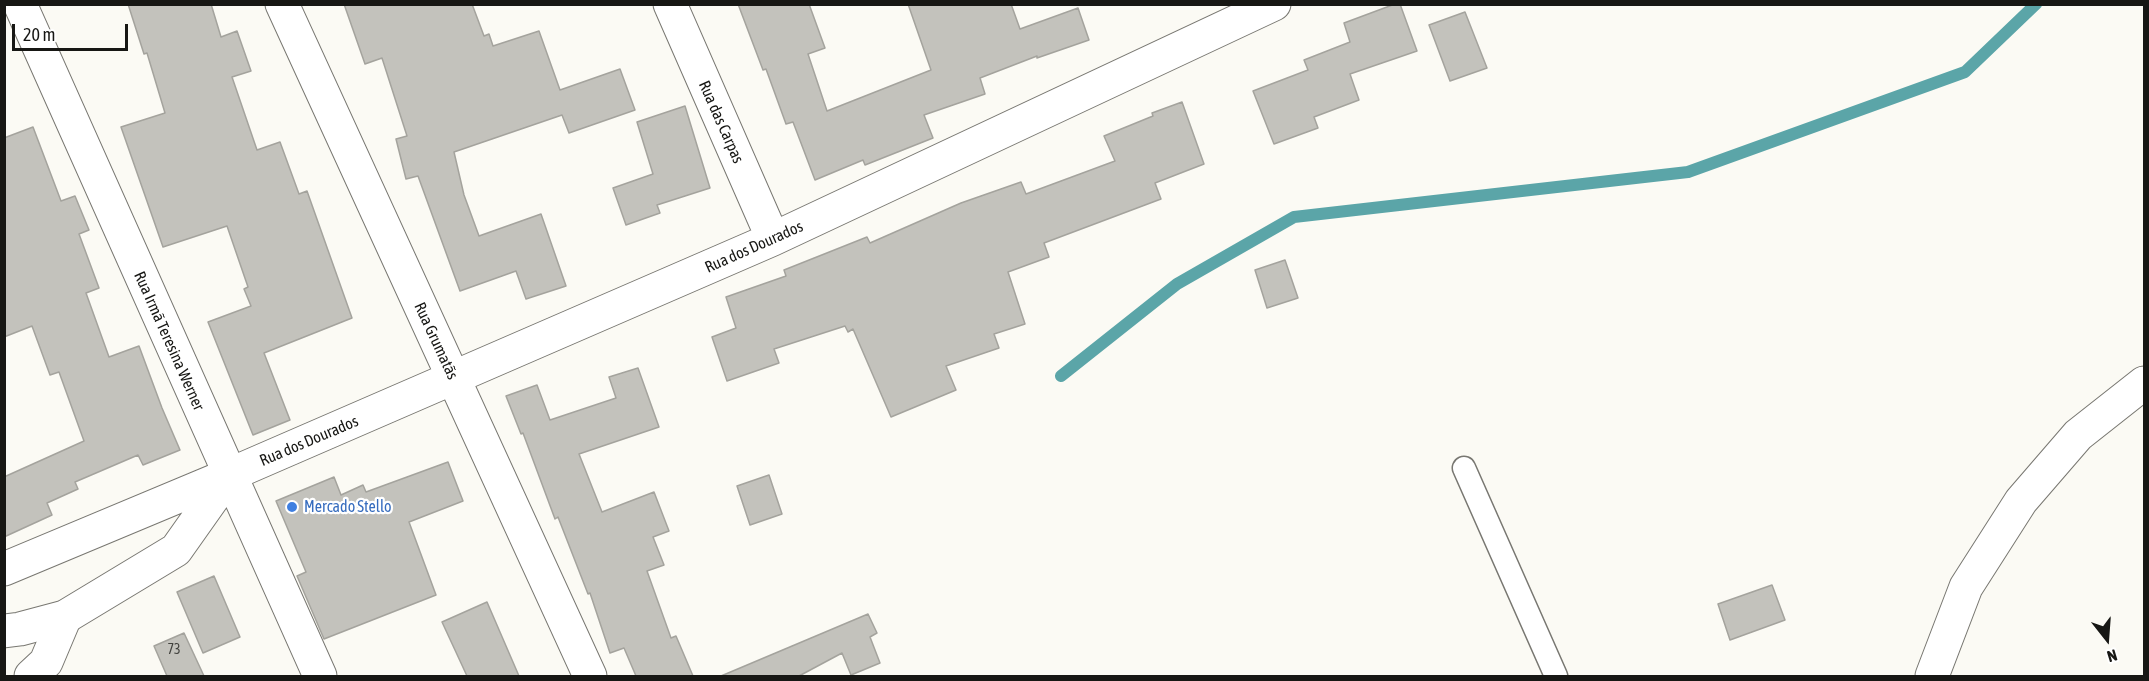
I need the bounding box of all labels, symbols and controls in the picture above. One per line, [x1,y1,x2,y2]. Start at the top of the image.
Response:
scale bar [15,12,130,50]
text: 20 m [23,24,55,45]
street label: Rua das Carpas [694,78,748,166]
street label: Rua dos Dourados [702,217,806,277]
street label: Rua Irmã Teresina Werner [130,268,208,414]
street label: Rua Grumatãs [410,299,462,383]
street label: Rua dos Dourados [257,412,361,470]
place label: Mercado Stello [304,497,392,517]
marker: Mercado Stello [285,500,299,514]
north arrow [2077,609,2137,669]
house number: 73 [167,642,181,658]
text: N [2105,646,2119,666]

